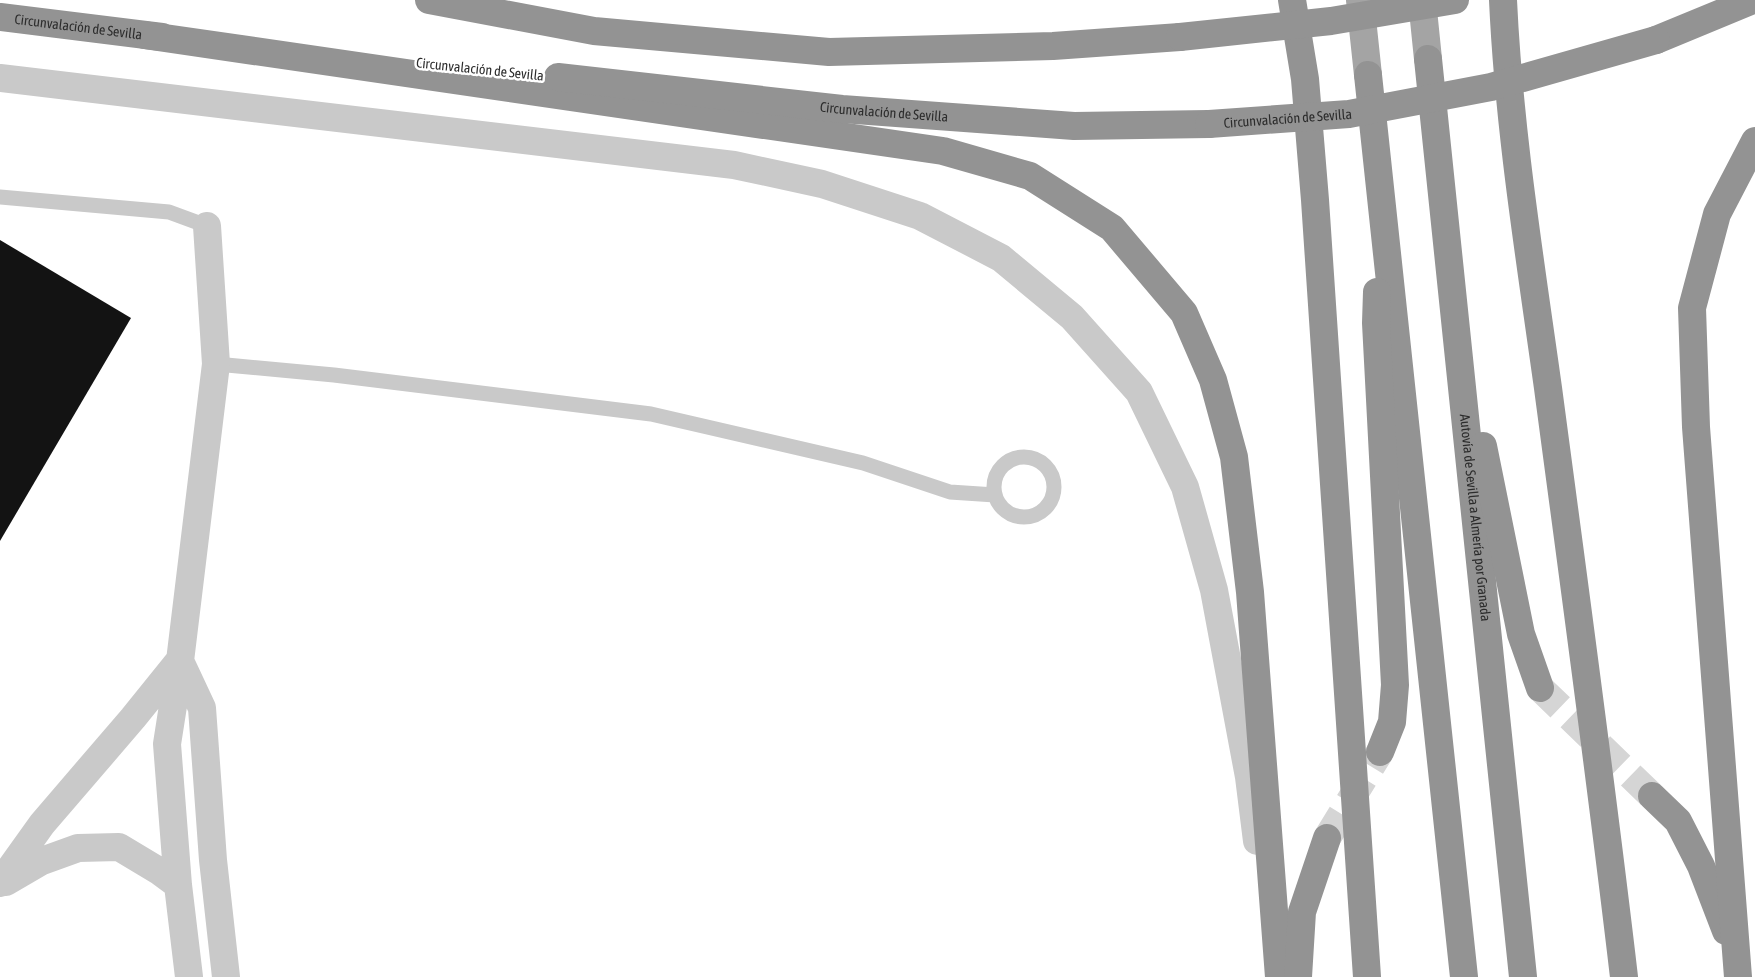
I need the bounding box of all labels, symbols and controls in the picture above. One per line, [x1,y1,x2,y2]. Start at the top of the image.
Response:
street label: Circunvalación de Sevilla [14,11,143,42]
street label: Circunvalación de Sevilla [415,54,545,84]
street label: Circunvalación de Sevilla [819,99,949,125]
street label: Circunvalación de Sevilla [1223,106,1352,131]
street label: Autovía de Sevilla a Almería por Granada [1457,413,1494,622]

